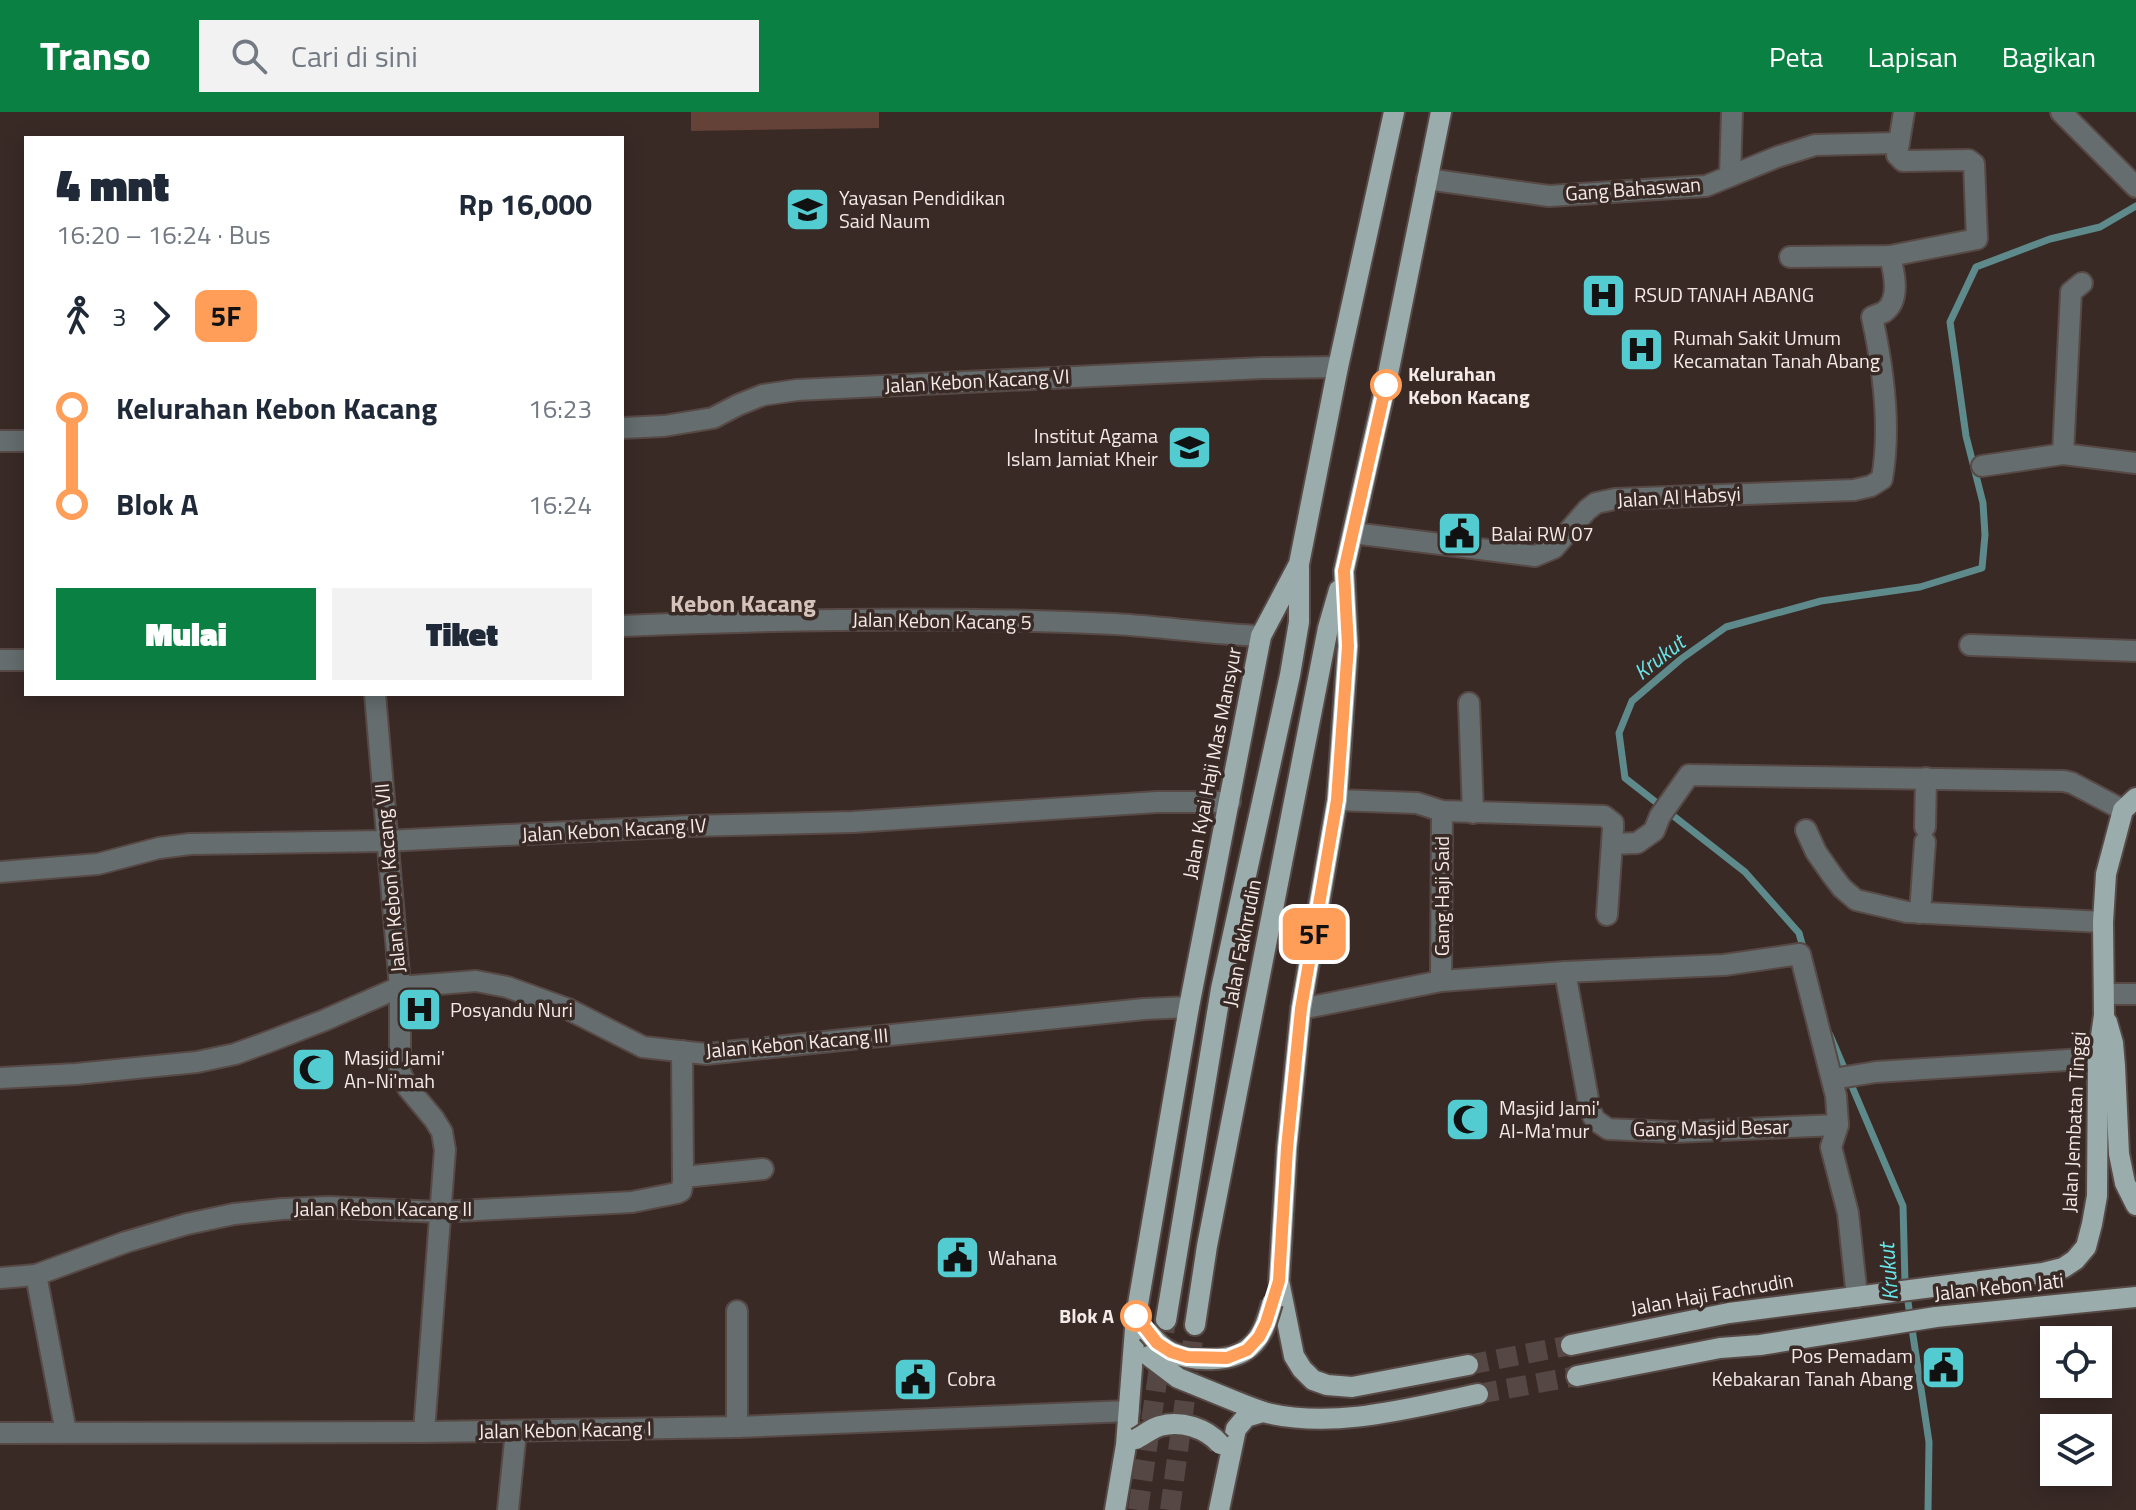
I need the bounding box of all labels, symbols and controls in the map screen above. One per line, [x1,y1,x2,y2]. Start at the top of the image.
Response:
search box [199,20,759,92]
text: Transo [40,27,151,85]
text: Cari di sini [291,33,418,79]
icon: search [227,34,271,78]
text: Peta [1769,35,1823,78]
text: Lapisan [1867,35,1958,78]
text: Bagikan [2002,35,2096,78]
text: 4 mnt [56,151,169,218]
street label: Gang Bahaswan [1564,168,1702,209]
text: Rp 16,000 [459,181,592,227]
place label: Yayasan Pendidikan Said Naum [839,182,1005,236]
school or university icon: Yayasan Pendidikan Said Naum [784,185,832,233]
text: 16:20 – 16:24 · Bus [56,215,271,254]
hospital icon: RSUD TANAH ABANG [1579,271,1627,319]
place label: RSUD TANAH ABANG [1634,279,1814,310]
icon: walk [56,294,100,338]
icon: forward [139,294,183,338]
text: 5F [211,294,241,337]
text: 3 [112,297,127,336]
place label: Rumah Sakit Umum Kecamatan Tanah Abang [1673,322,1880,376]
hospital icon: Rumah Sakit Umum Kecamatan Tanah Abang [1618,326,1666,374]
place label: Kelurahan Kebon Kacang [1408,358,1530,412]
street label: Jalan Kebon Kacang VI [884,360,1070,401]
marker: Kelurahan Kebon Kacang [1371,370,1401,400]
text: Kelurahan Kebon Kacang [116,385,437,431]
text: 16:23 [528,389,592,428]
place label: Institut Agama Islam Jamiat Kheir [1006,420,1158,474]
school or university icon: Institut Agama Islam Jamiat Kheir [1165,424,1213,472]
street label: Jalan Al Habsyi [1616,478,1742,515]
text: Blok A [116,481,198,527]
text: 16:24 [528,485,592,524]
public building icon: Balai RW 07 [1436,510,1484,558]
place label: Balai RW 07 [1491,518,1594,549]
district label: Kebon Kacang [670,585,816,621]
button: Mulai [56,588,316,680]
button: Tiket [332,588,592,680]
street label: Jalan Kebon Kacang 5 [852,603,1032,638]
water label: Krukut [1626,624,1694,688]
street label: Jalan Kyai Haji Mas Mansyur [1174,644,1249,882]
street label: Jalan Kebon Kacang VII [366,782,413,974]
street label: Jalan Kebon Kacang IV [521,809,708,850]
street label: Gang Haji Said [1426,836,1457,956]
street label: Jalan Fakhrudin [1214,877,1269,1009]
line badge: 5F [1278,908,1350,960]
text: 5F [1299,912,1329,955]
hospital icon: Posyandu Nuri [395,986,443,1034]
place label: Posyandu Nuri [450,994,573,1025]
street label: Jalan Kebon Kacang III [704,1019,890,1066]
street label: Jalan Jembatan Tinggi [2053,1031,2094,1213]
place label: Masjid Jami' An-Ni'mah [344,1042,445,1096]
mosque icon: Masjid Jami' An-Ni'mah [289,1046,337,1094]
place label: Masjid Jami' Al-Ma'mur [1499,1092,1600,1146]
mosque icon: Masjid Jami' Al-Ma'mur [1444,1096,1492,1144]
street label: Gang Masjid Besar [1633,1111,1789,1144]
street label: Jalan Kebon Kacang II [294,1193,472,1224]
public building icon: Wahana [933,1234,981,1282]
water label: Krukut [1869,1239,1907,1302]
place label: Wahana [988,1242,1057,1273]
street label: Jalan Haji Fachrudin [1628,1264,1796,1323]
street label: Jalan Kebon Jati [1933,1264,2065,1309]
place label: Blok A [1059,1300,1114,1331]
marker: Blok A [1121,1301,1151,1331]
map controls [2040,1326,2112,1486]
button: locate [2040,1326,2112,1398]
place label: Pos Pemadam Kebakaran Tanah Abang [1712,1340,1913,1394]
public building icon: Pos Pemadam Kebakaran Tanah Abang [1920,1344,1968,1392]
public building icon: Cobra [892,1355,940,1403]
place label: Cobra [947,1363,996,1394]
street label: Jalan Kebon Kacang I [478,1412,652,1447]
button: layers [2040,1414,2112,1486]

